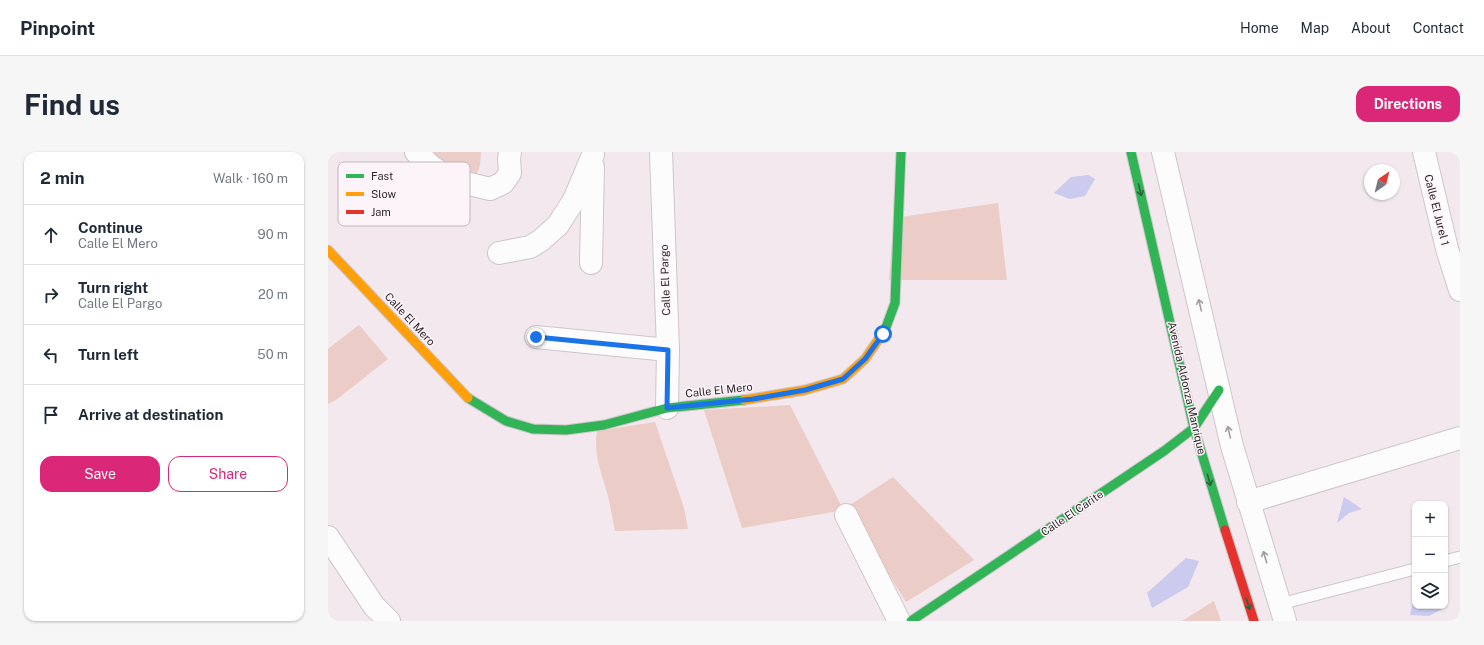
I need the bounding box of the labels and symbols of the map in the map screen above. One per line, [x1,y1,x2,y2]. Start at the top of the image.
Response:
legend [338,162,470,226]
north arrow [1364,164,1400,200]
text: Fast [371,170,393,182]
street label: Calle El Jurel 1 [1422,173,1452,247]
one-way arrow [1136,183,1144,196]
text: Slow [371,188,397,200]
text: Jam [371,206,391,218]
street label: Calle El Pargo [658,244,672,316]
street label: Calle El Mero [383,290,437,348]
one-way arrow [1195,299,1203,312]
street label: Avenida Aldonza Manrique [1166,321,1208,455]
route start [874,325,892,343]
route end [527,328,545,346]
street label: Calle El Mero [685,380,753,400]
one-way arrow [1224,426,1232,439]
one-way arrow [1206,473,1213,486]
street label: Calle El Carite [1039,488,1105,538]
one-way arrow [1261,551,1268,564]
one-way arrow [1245,597,1252,610]

